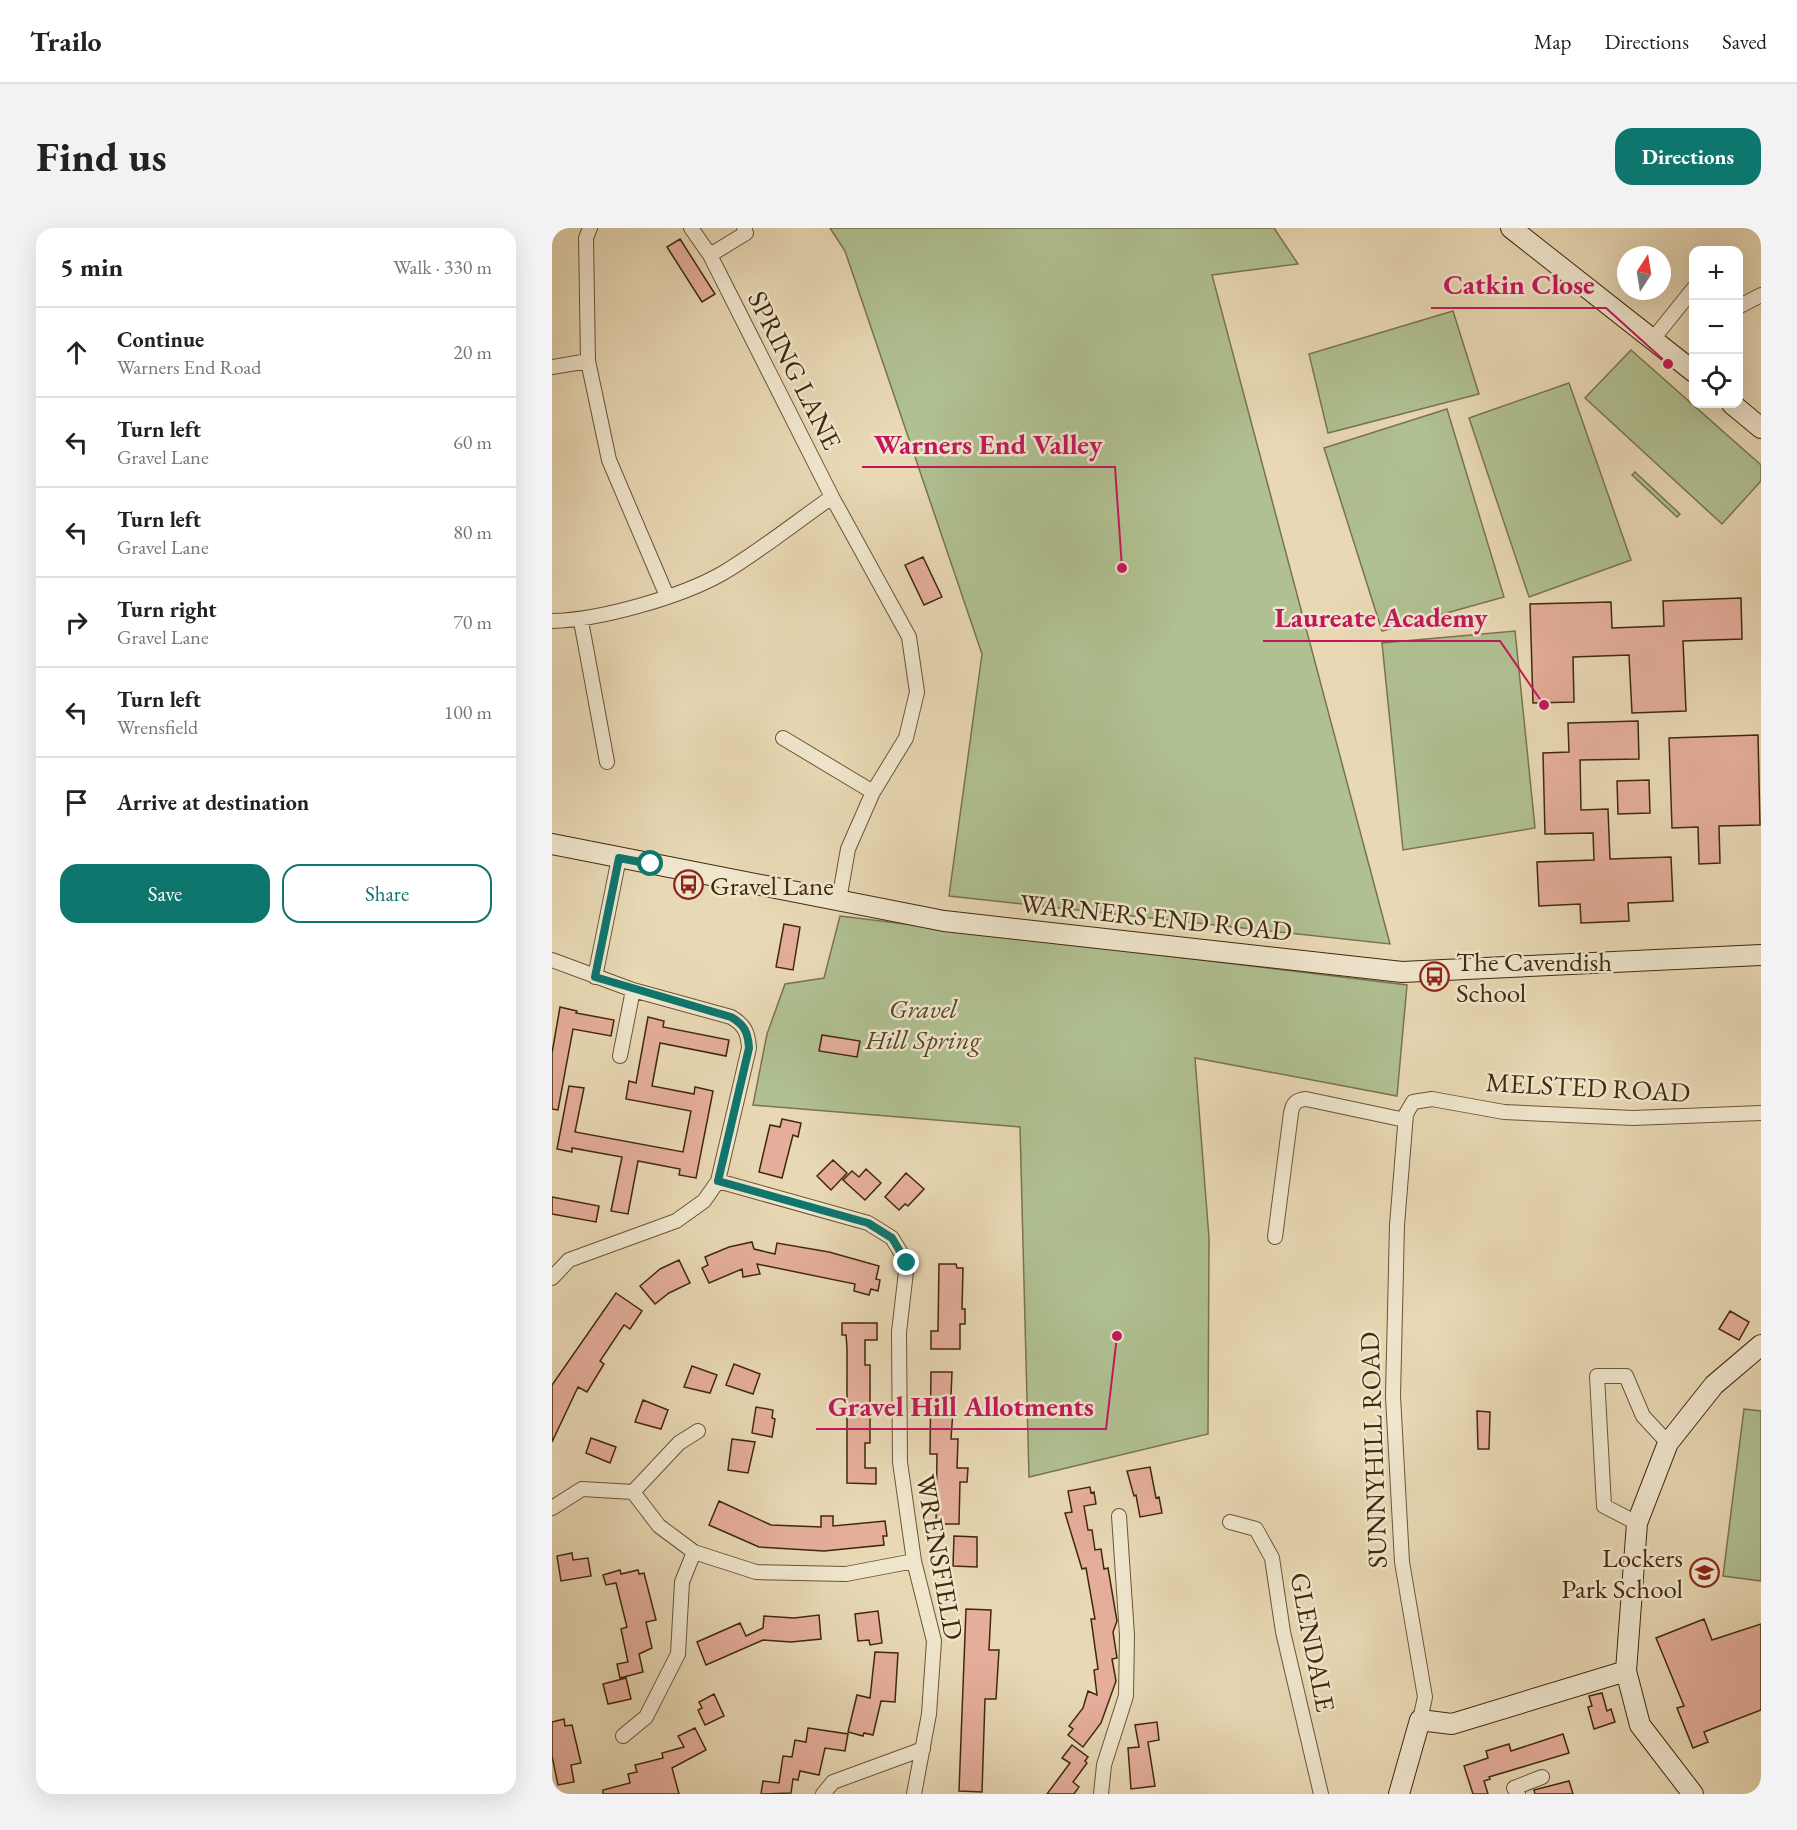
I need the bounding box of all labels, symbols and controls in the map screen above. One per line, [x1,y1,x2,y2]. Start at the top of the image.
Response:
text: Trailo [30,23,102,59]
text: Map [1534,28,1571,55]
text: Directions [1604,28,1689,55]
text: Saved [1722,28,1767,55]
button: Directions [1615,128,1761,185]
text: Find us [36,129,167,184]
north arrow [1617,246,1671,300]
map controls [1689,246,1743,408]
button: + [1689,246,1743,300]
text: 5 min [60,250,123,284]
text: Walk · 330 m [393,254,492,280]
callout: Catkin Close [1431,262,1606,308]
text: Catkin Close [1443,266,1595,302]
street label: SPRING LANE [740,285,850,455]
button: − [1689,300,1743,354]
text: Continue [117,325,204,354]
icon: ahead [60,336,93,369]
text: 20 m [453,339,492,365]
text: Warners End Road [117,354,261,380]
button: locate [1689,354,1743,408]
text: Turn left [117,415,201,444]
callout: Warners End Valley [862,421,1115,467]
icon: left [60,426,93,459]
text: Warners End Valley [874,426,1103,462]
text: 60 m [453,429,492,455]
text: Gravel Lane [117,444,209,470]
text: Turn left [117,505,201,534]
icon: left [60,516,93,549]
text: 80 m [453,519,492,545]
text: Gravel Lane [117,534,209,560]
text: Turn right [117,595,216,624]
callout: Laureate Academy [1263,595,1500,641]
text: Laureate Academy [1274,599,1488,635]
icon: right [60,606,93,639]
text: 70 m [453,609,492,635]
text: Gravel Lane [117,624,209,650]
text: Turn left [117,685,201,714]
icon: left [60,696,93,729]
text: 100 m [444,699,492,725]
text: Wrensfield [117,714,198,740]
icon: arrive [60,786,93,819]
text: Arrive at destination [117,788,309,817]
route start [637,850,663,876]
button: Save [60,864,270,923]
button: Share [282,864,492,923]
place label: Gravel Lane [710,868,834,903]
bus stop icon: Gravel Lane [673,869,705,901]
street label: WARNERS END ROAD [1018,885,1294,949]
place label: The Cavendish School [1456,944,1612,1010]
bus stop icon: The Cavendish School [1419,961,1451,993]
park label: Gravel Hill Spring [864,991,982,1057]
street label: MELSTED ROAD [1485,1064,1691,1110]
route end [893,1249,919,1275]
street label: SUNNYHILL ROAD [1351,1331,1395,1569]
callout: Gravel Hill Allotments [816,1383,1106,1429]
text: Gravel Hill Allotments [828,1388,1094,1424]
street label: WRENSFIELD [908,1471,972,1643]
place label: Lockers Park School [1561,1540,1683,1606]
school or university icon: Lockers Park School [1688,1557,1720,1589]
street label: GLENDALE [1282,1569,1344,1715]

